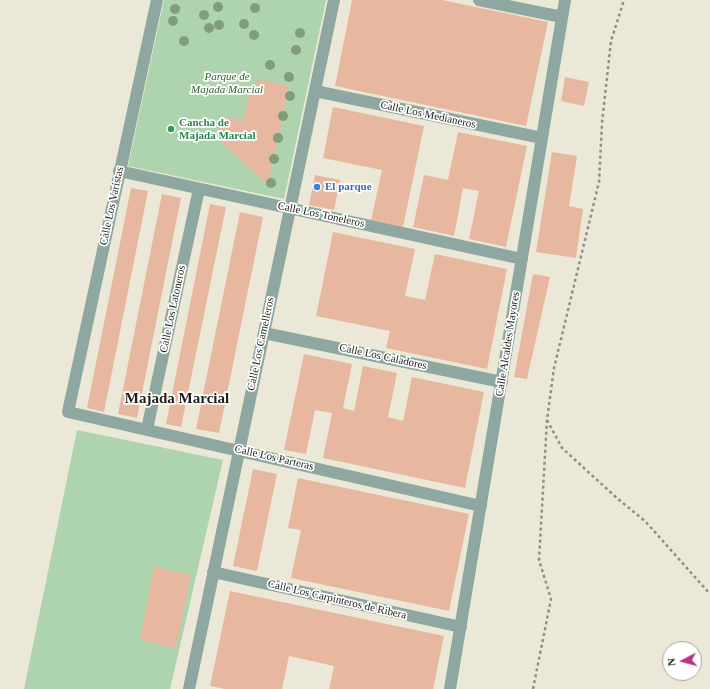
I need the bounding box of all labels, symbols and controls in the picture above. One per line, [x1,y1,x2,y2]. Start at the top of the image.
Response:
park label: Parque de Majada Marcial [191,70,263,96]
street label: Calle Los Medianeros [379,98,477,132]
place label: Cancha de Majada Marcial [179,116,255,142]
marker: Cancha de Majada Marcial [166,124,176,134]
street label: Calle Los Varistas [97,165,127,247]
place label: El parque [325,180,372,194]
marker: El parque [312,182,322,192]
street label: Calle Los Toneleros [276,199,366,231]
street label: Calle Los Latoneros [157,264,189,354]
street label: Calle Alcaldes Mayores [493,291,523,397]
street label: Calle Los Camelleros [245,296,277,392]
street label: Calle Los Caladores [338,341,428,373]
district label: Majada Marcial [125,390,229,408]
street label: Calle Los Parteras [233,442,315,474]
street label: Calle Los Carpinteros de Ribera [266,578,408,622]
north arrow [662,641,702,681]
text: N [665,658,677,667]

